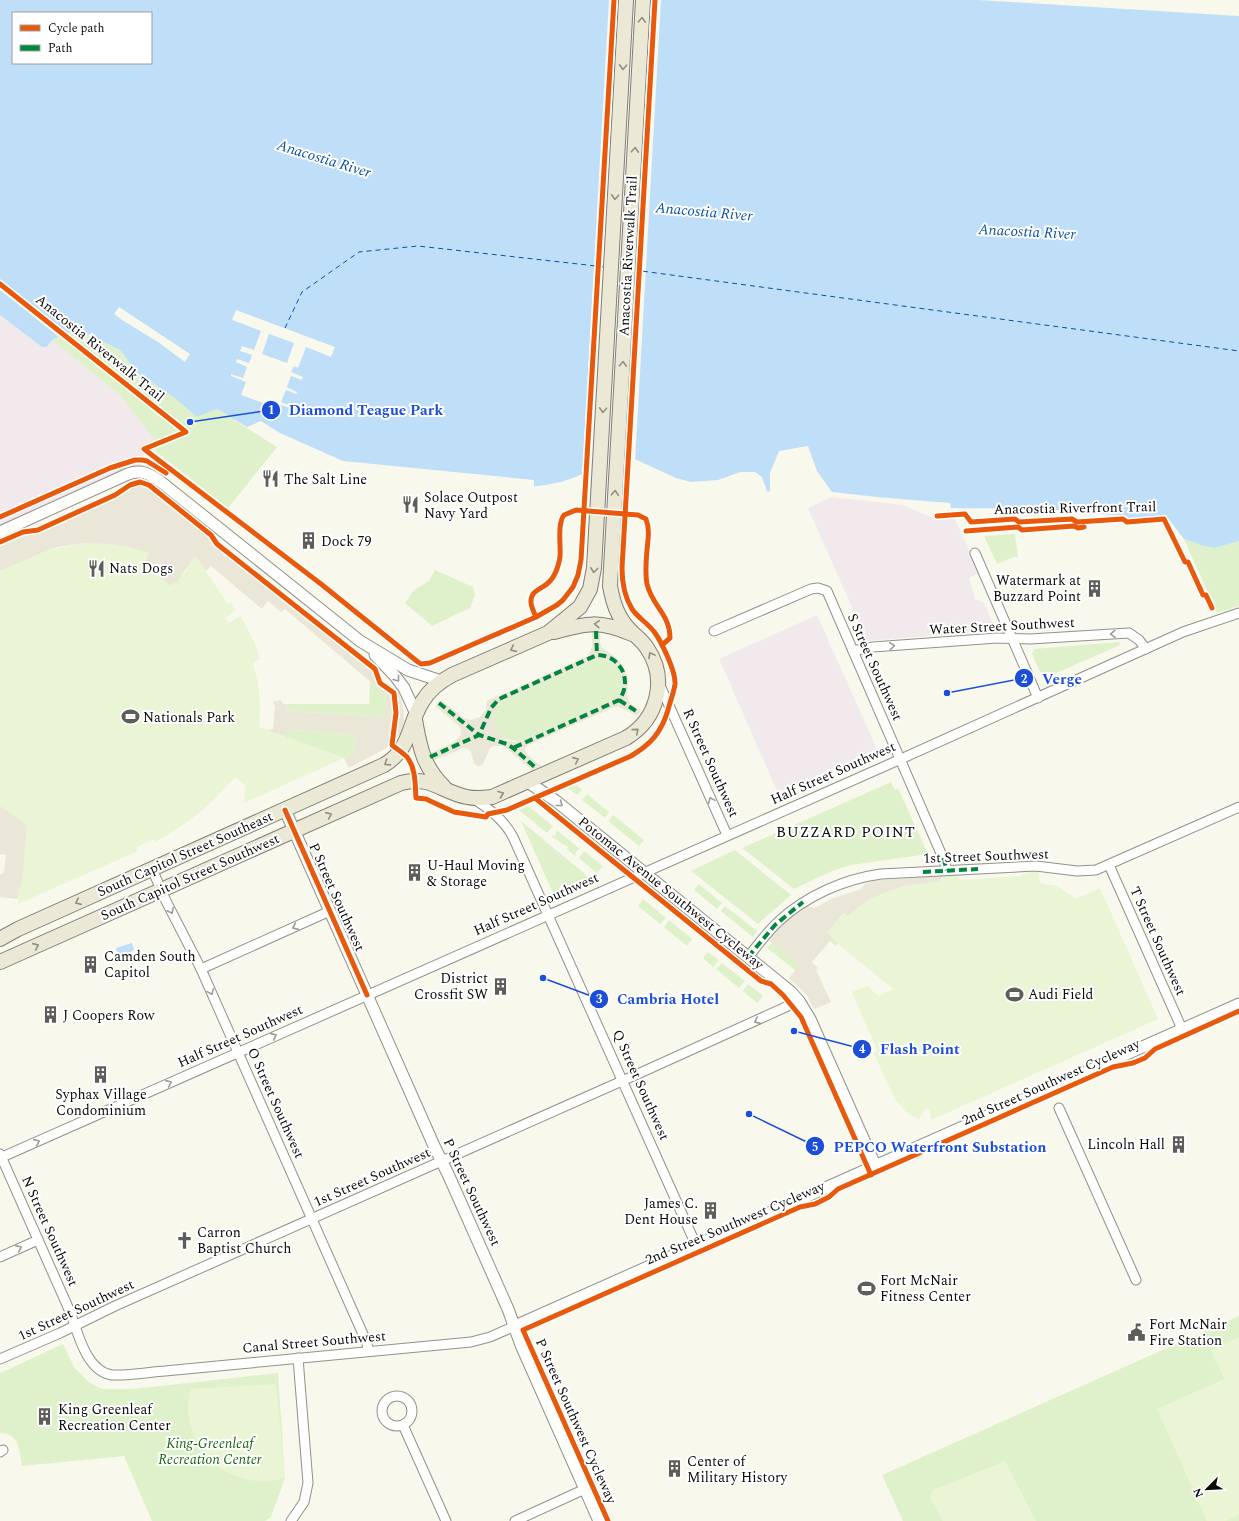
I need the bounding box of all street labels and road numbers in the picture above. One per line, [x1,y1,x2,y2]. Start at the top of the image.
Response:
street label: Anacostia Riverwalk Trail [613,175,643,337]
street label: Anacostia Riverwalk Trail [31,289,169,407]
street label: Anacostia Riverfront Trail [993,496,1157,520]
street label: S Street Southwest [842,610,908,724]
street label: Water Street Southwest [929,612,1075,640]
street label: R Street Southwest [678,705,744,821]
street label: Half Street Southwest [767,736,899,810]
street label: South Capitol Street Southeast [94,806,276,902]
street label: Potomac Avenue Southwest Cycleway [574,811,769,976]
street label: South Capitol Street Southwest [97,828,283,926]
street label: P Street Southwest [304,839,370,955]
street label: 1st Street Southwest [923,843,1049,869]
street label: Half Street Southwest [470,867,602,941]
street label: T Street Southwest [1125,883,1191,999]
street label: Half Street Southwest [174,999,306,1073]
street label: Q Street Southwest [607,1026,675,1144]
street label: 2nd Street Southwest Cycleway [959,1033,1145,1131]
street label: O Street Southwest [242,1044,310,1162]
street label: P Street Southwest [438,1135,506,1249]
street label: 1st Street Southwest [310,1142,434,1212]
street label: N Street Southwest [16,1172,84,1290]
street label: 2nd Street Southwest Cycleway [642,1175,829,1270]
street label: 1st Street Southwest [15,1274,138,1346]
street label: Canal Street Southwest [241,1325,387,1359]
street label: P Street Southwest Cycleway [530,1335,623,1508]

